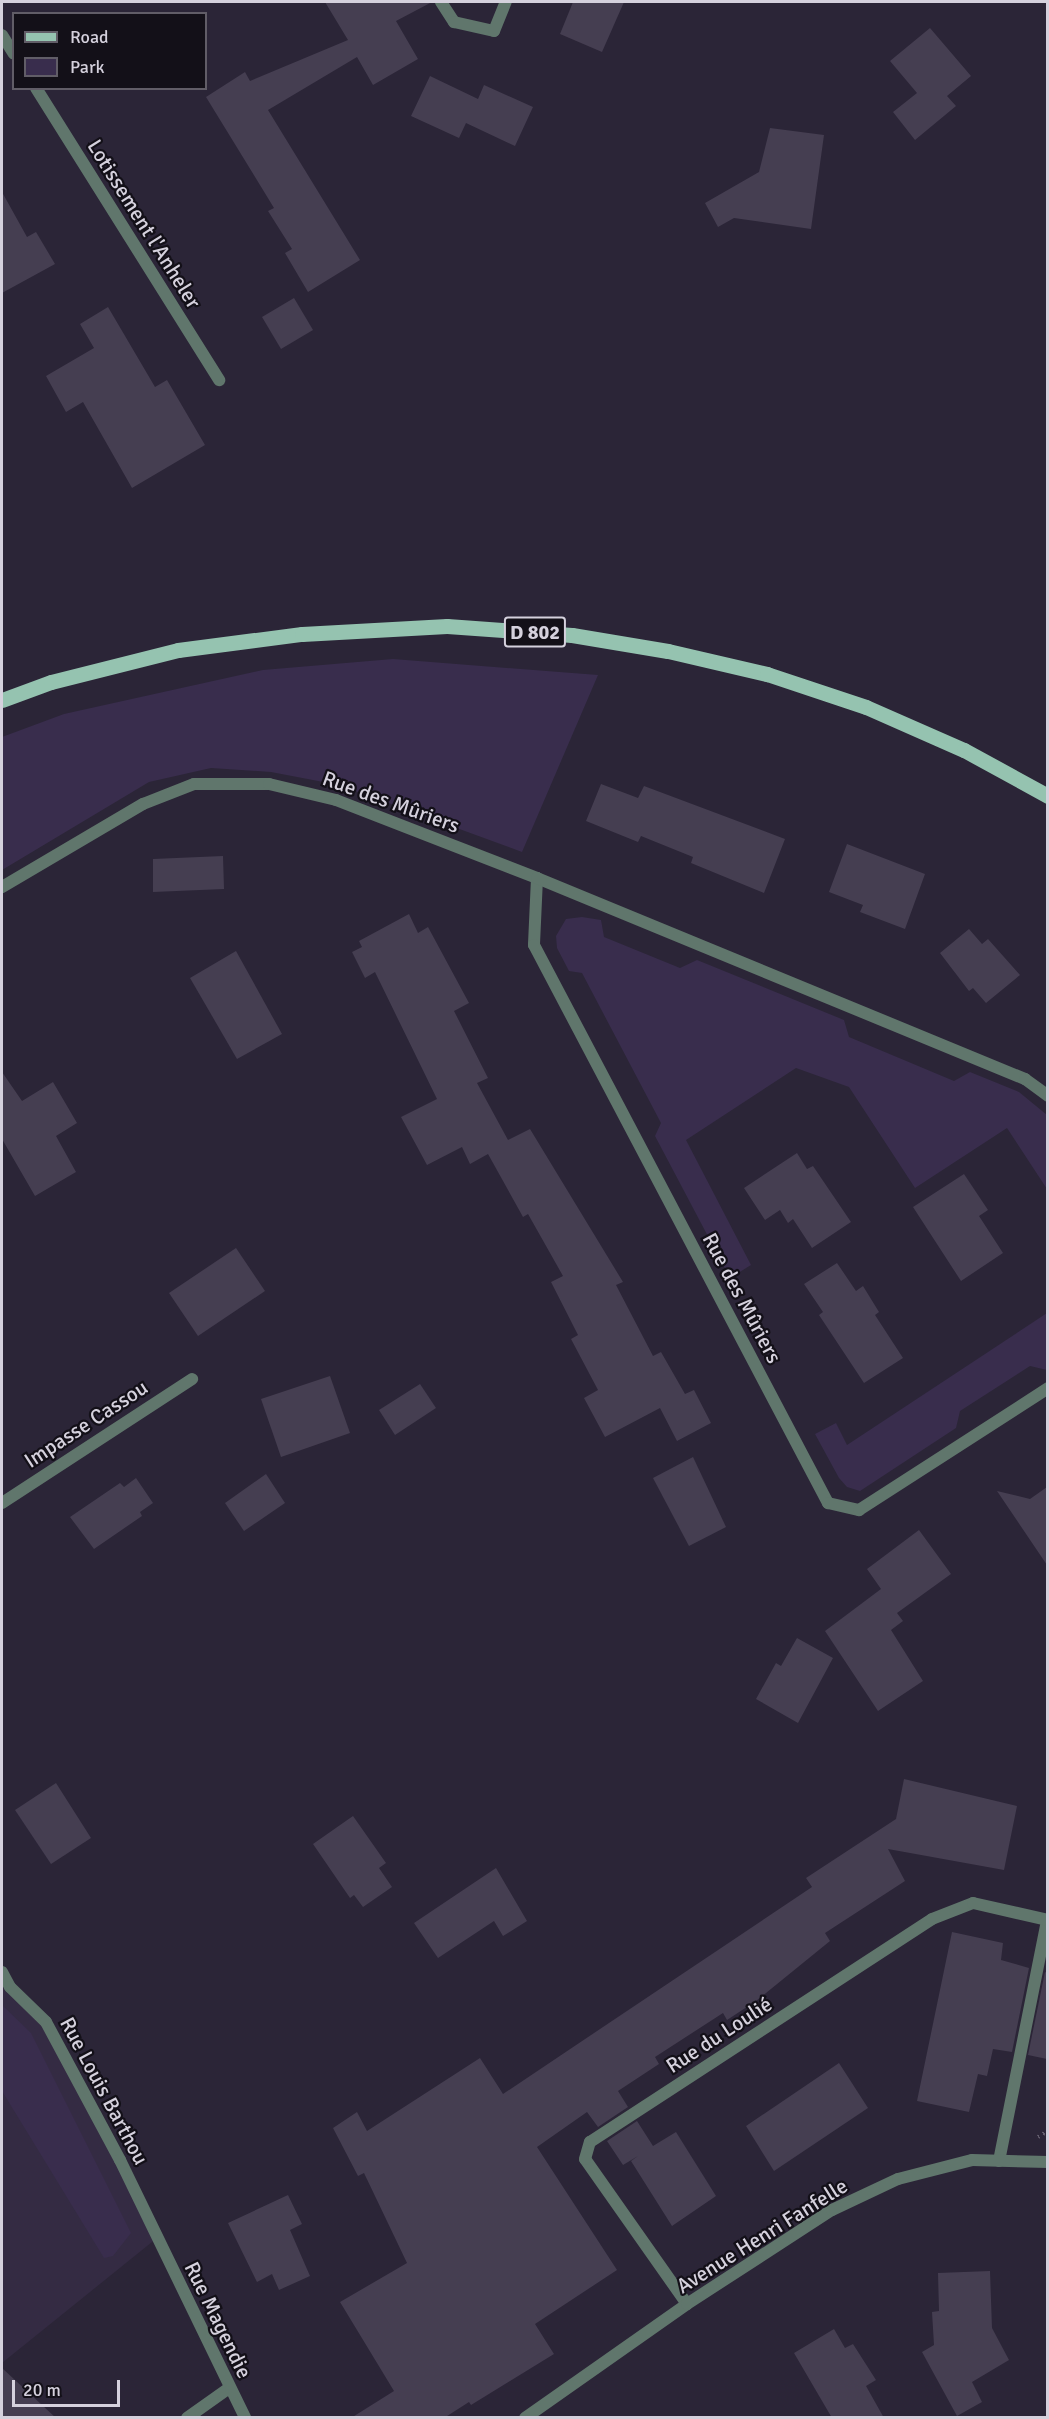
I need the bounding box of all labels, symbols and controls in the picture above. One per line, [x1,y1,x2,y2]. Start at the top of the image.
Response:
legend [12,12,207,90]
text: Road [70,26,109,48]
text: Park [70,56,105,78]
street label: Lotissement l'Anheler [82,135,206,313]
road number: D 802 [504,615,566,649]
street label: Rue des Mûriers [319,766,463,838]
street label: Rue des Mûriers [697,1229,787,1367]
street label: Impasse Cassou [20,1375,152,1473]
street label: Rue du Loulié [661,1991,777,2079]
street label: Rue Louis Barthou [54,2013,154,2169]
street label: Avenue Henri Fanfelle [672,2173,852,2299]
street label: Rue Magendie [179,2258,257,2382]
scale bar [15,2368,123,2406]
text: 20 m [23,2379,61,2401]

